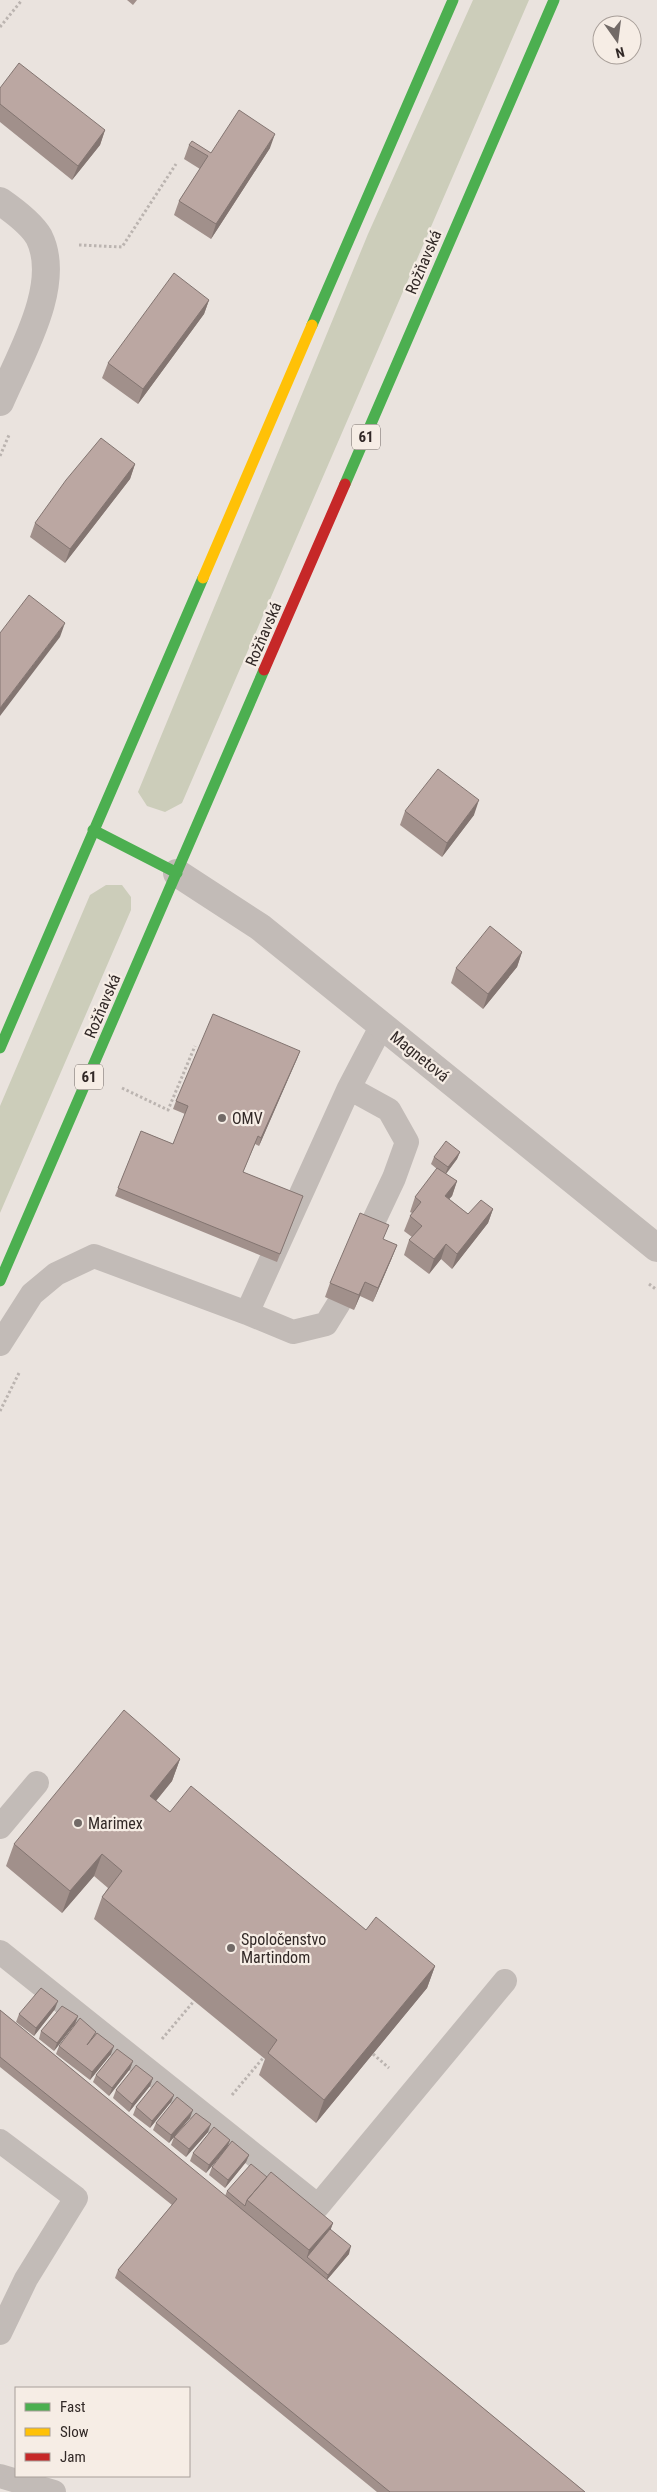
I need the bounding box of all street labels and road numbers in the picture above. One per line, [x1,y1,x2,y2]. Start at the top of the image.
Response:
street label: Rožňavská [401,227,445,297]
road number: 61 [352,424,380,450]
street label: Rožňavská [241,599,285,669]
street label: Rožňavská [80,971,124,1041]
street label: Magnetová [387,1027,453,1086]
road number: 61 [75,1064,103,1090]

